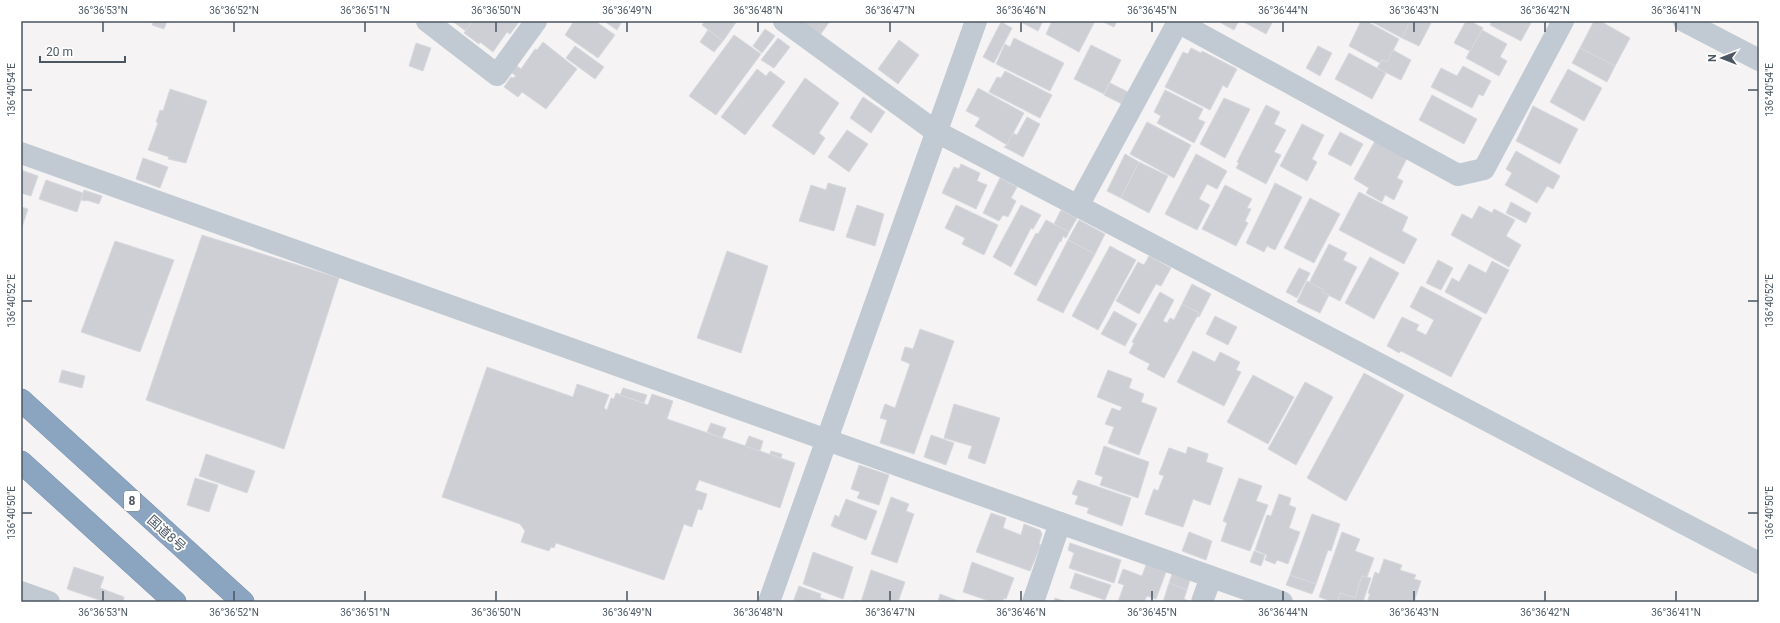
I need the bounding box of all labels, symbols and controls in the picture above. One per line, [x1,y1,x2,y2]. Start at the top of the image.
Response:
text: 36°36'53"N [78,5,128,16]
text: 36°36'52"N [209,5,259,16]
text: 36°36'51"N [340,5,390,16]
text: 36°36'50"N [471,5,521,16]
text: 36°36'49"N [602,5,652,16]
text: 36°36'48"N [733,5,783,16]
text: 36°36'47"N [865,5,915,16]
text: 36°36'46"N [996,5,1046,16]
text: 36°36'45"N [1127,5,1177,16]
text: 36°36'44"N [1258,5,1308,16]
text: 36°36'43"N [1389,5,1439,16]
text: 36°36'42"N [1520,5,1570,16]
text: 36°36'41"N [1651,5,1701,16]
scale bar [40,38,125,64]
north arrow [1702,38,1742,78]
text: 20 m [46,45,73,59]
text: N [1706,54,1719,62]
text: 136°40'54"E [6,63,17,117]
text: 136°40'54"E [1764,63,1775,117]
text: 136°40'52"E [6,274,17,328]
text: 136°40'52"E [1764,274,1775,328]
text: 136°40'50"E [6,486,17,540]
text: 136°40'50"E [1764,486,1775,540]
road number: 8 [124,491,140,511]
street label: 国道8号 [144,512,189,554]
text: 36°36'53"N [78,607,128,618]
text: 36°36'52"N [209,607,259,618]
text: 36°36'51"N [340,607,390,618]
text: 36°36'50"N [471,607,521,618]
text: 36°36'49"N [602,607,652,618]
text: 36°36'48"N [733,607,783,618]
text: 36°36'47"N [865,607,915,618]
text: 36°36'46"N [996,607,1046,618]
text: 36°36'45"N [1127,607,1177,618]
text: 36°36'44"N [1258,607,1308,618]
text: 36°36'43"N [1389,607,1439,618]
text: 36°36'42"N [1520,607,1570,618]
text: 36°36'41"N [1651,607,1701,618]

